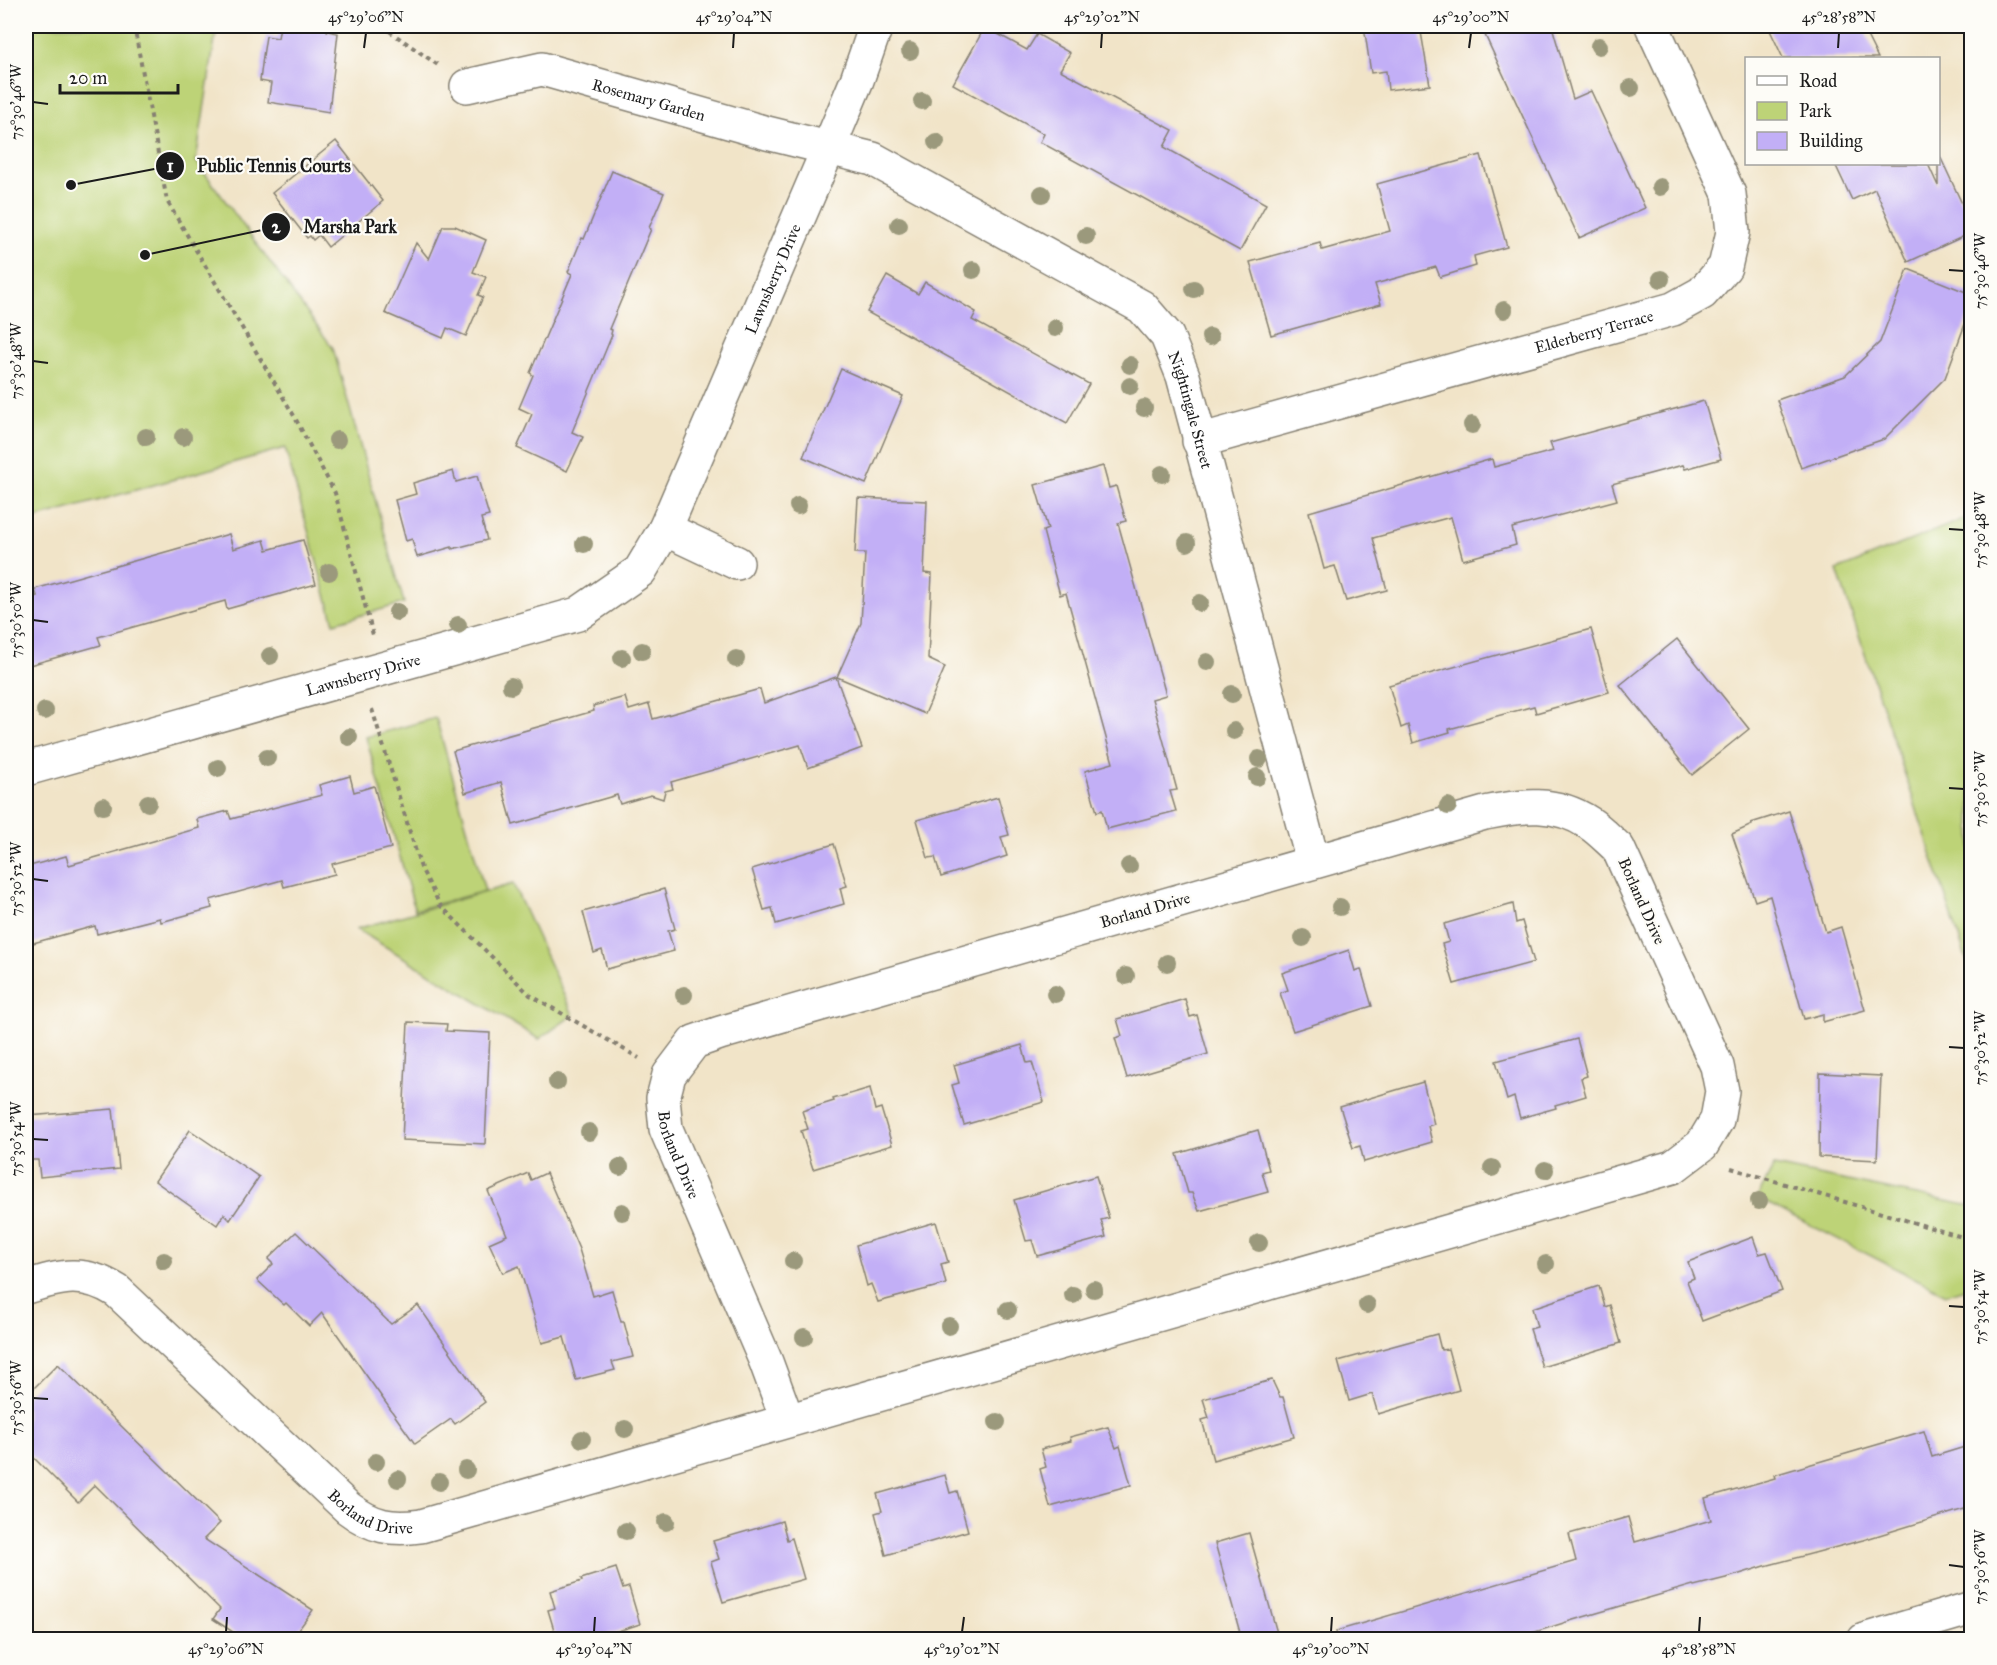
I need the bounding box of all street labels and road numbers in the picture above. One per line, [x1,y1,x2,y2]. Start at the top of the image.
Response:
street label: Rosemary Garden [590,74,708,125]
street label: Lawnsberry Drive [740,221,805,337]
street label: Elderberry Terrace [1532,305,1656,357]
street label: Nightingale Street [1165,348,1217,471]
street label: Lawnsberry Drive [304,649,423,699]
street label: Borland Drive [1614,855,1670,948]
street label: Borland Drive [1098,888,1193,932]
street label: Borland Drive [655,1110,704,1202]
street label: Borland Drive [324,1485,414,1537]

